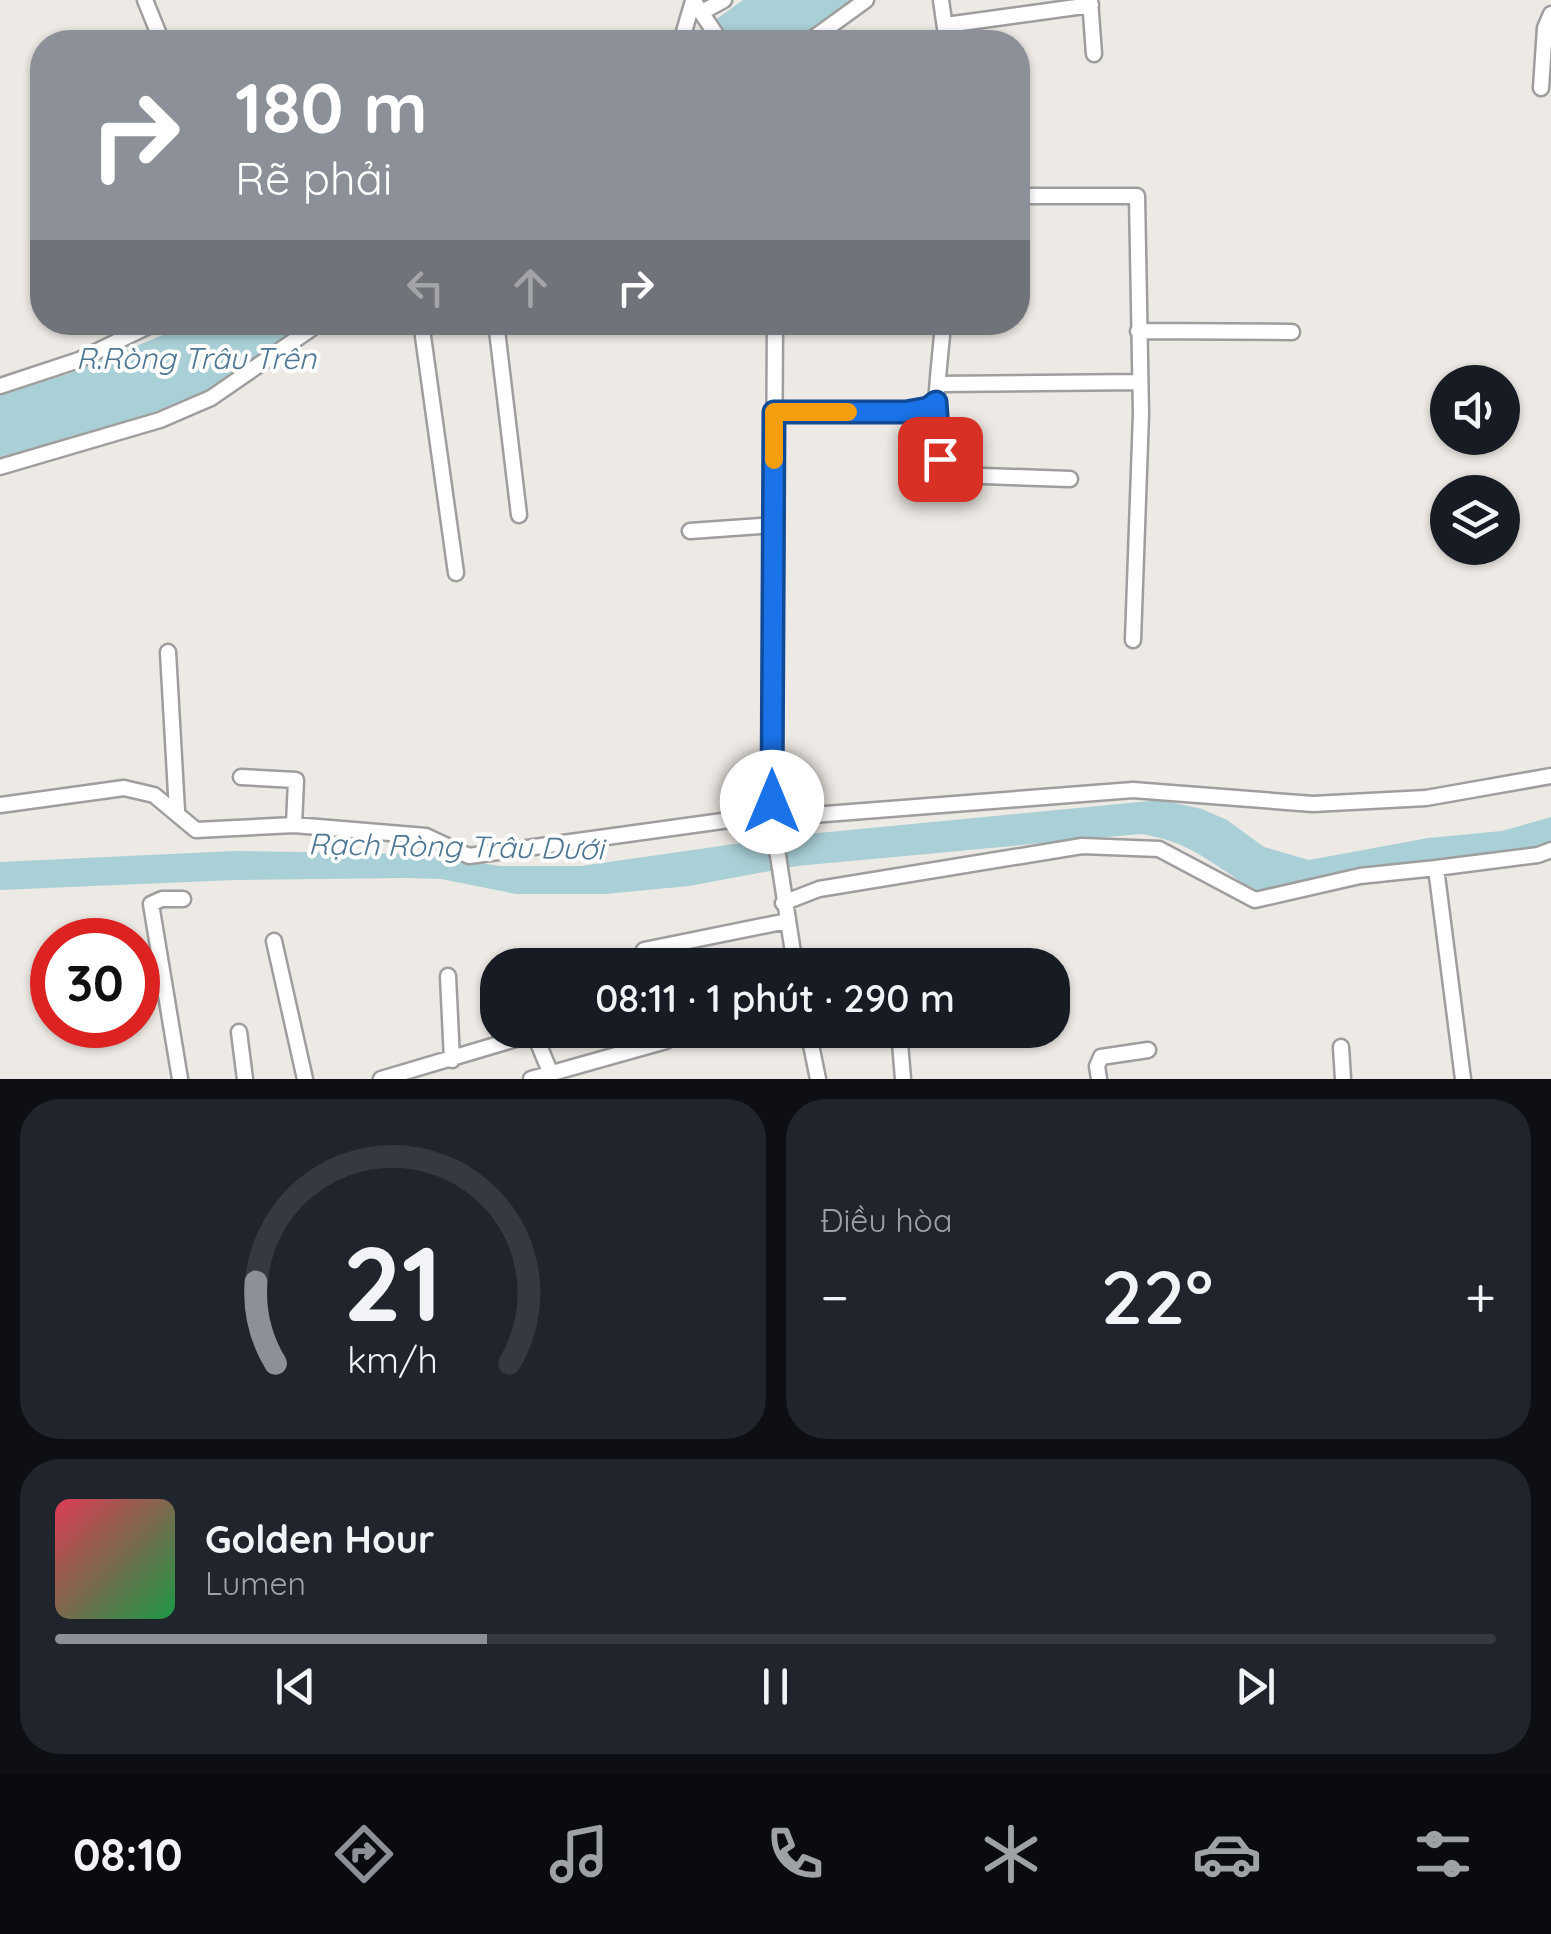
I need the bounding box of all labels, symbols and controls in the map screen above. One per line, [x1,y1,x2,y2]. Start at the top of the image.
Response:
text: 180 m [235,63,428,151]
icon: right [70,70,200,200]
text: Rẽ phải [235,150,392,206]
icon: left [398,260,453,315]
icon: ahead [503,260,558,315]
icon: right [608,260,663,315]
water label: R.Ròng Trâu Trên [76,339,317,377]
map controls [1430,365,1520,565]
button: sound [1430,365,1520,455]
pin [898,417,983,502]
icon: arrive [913,432,968,487]
button: layers [1430,475,1520,565]
position arrow [720,750,824,854]
water label: Rạch Ròng Trâu Dưới [308,824,608,868]
speed limit sign: 30 [30,918,160,1048]
text: 08:11 · 1 phút · 290 m [595,974,955,1022]
text: Điều hòa [821,1200,952,1240]
text: 21 [343,1217,443,1347]
text: 22° [1101,1249,1213,1343]
text: − [821,1262,849,1331]
text: + [1465,1262,1496,1331]
text: km/h [347,1337,438,1382]
text: Golden Hour [205,1515,434,1563]
text: Lumen [205,1563,306,1603]
icon: previous [268,1659,323,1714]
icon: pause [748,1659,803,1714]
icon: next [1228,1659,1283,1714]
icon: directions [329,1819,399,1889]
icon: music [544,1819,614,1889]
icon: phone [760,1819,830,1889]
icon: climate [976,1819,1046,1889]
icon: car [1192,1819,1262,1889]
icon: filters [1408,1819,1478,1889]
text: 08:10 [73,1826,183,1882]

